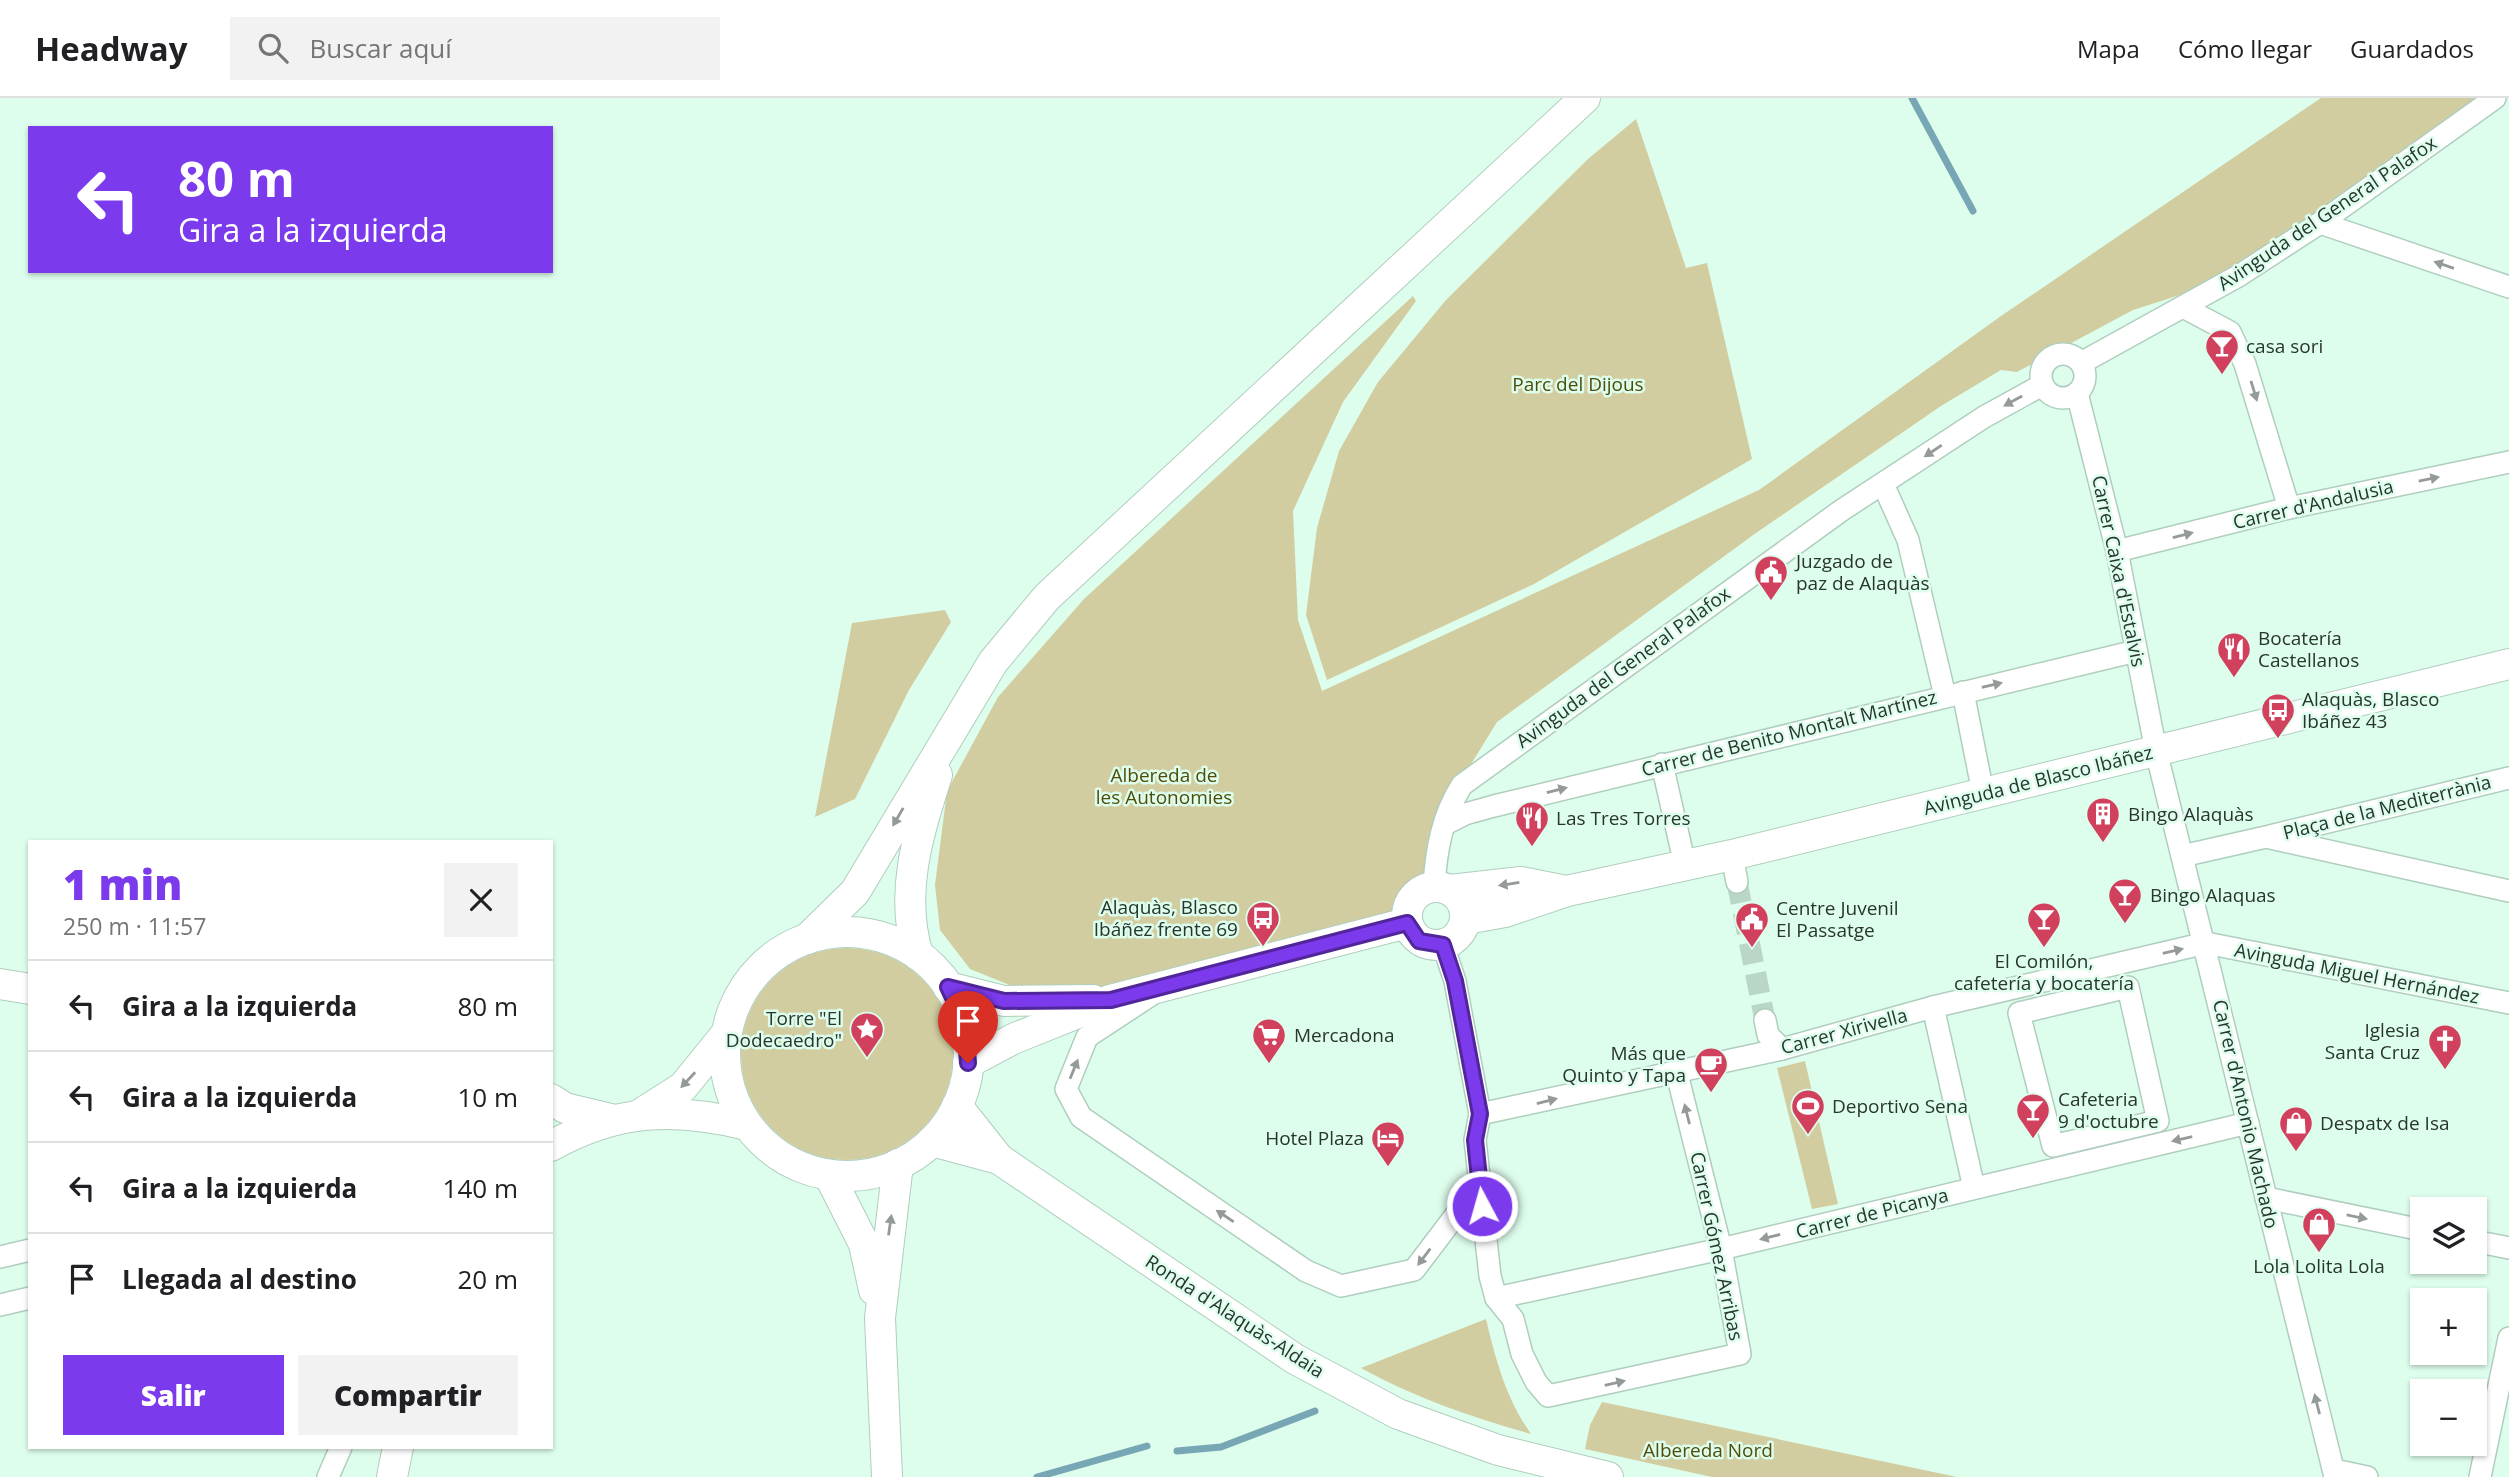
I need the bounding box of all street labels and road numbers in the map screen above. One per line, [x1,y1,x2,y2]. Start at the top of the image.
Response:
street label: Avinguda del General Palafox [2212,130,2442,296]
street label: Carrer Caixa d'Estalvis [2086,473,2152,669]
street label: Carrer d'Andalusia [2230,473,2396,535]
street label: Avinguda del General Palafox [1511,580,1735,754]
street label: Carrer de Benito Montalt Martínez [1639,684,1939,782]
street label: Avinguda de Blasco Ibáñez [1921,739,2155,821]
street label: Plaça de la Mediterrània [2280,769,2494,845]
street label: Avinguda Miguel Hernández [2232,937,2482,1010]
street label: Carrer d'Antonio Machado [2207,997,2285,1231]
street label: Carrer Xirivella [1778,1002,1910,1060]
street label: Carrer Gómez Arribas [1684,1149,1750,1343]
street label: Carrer de Picanya [1793,1181,1951,1245]
street label: Ronda d'Alaquàs-Aldaia [1141,1248,1329,1384]

